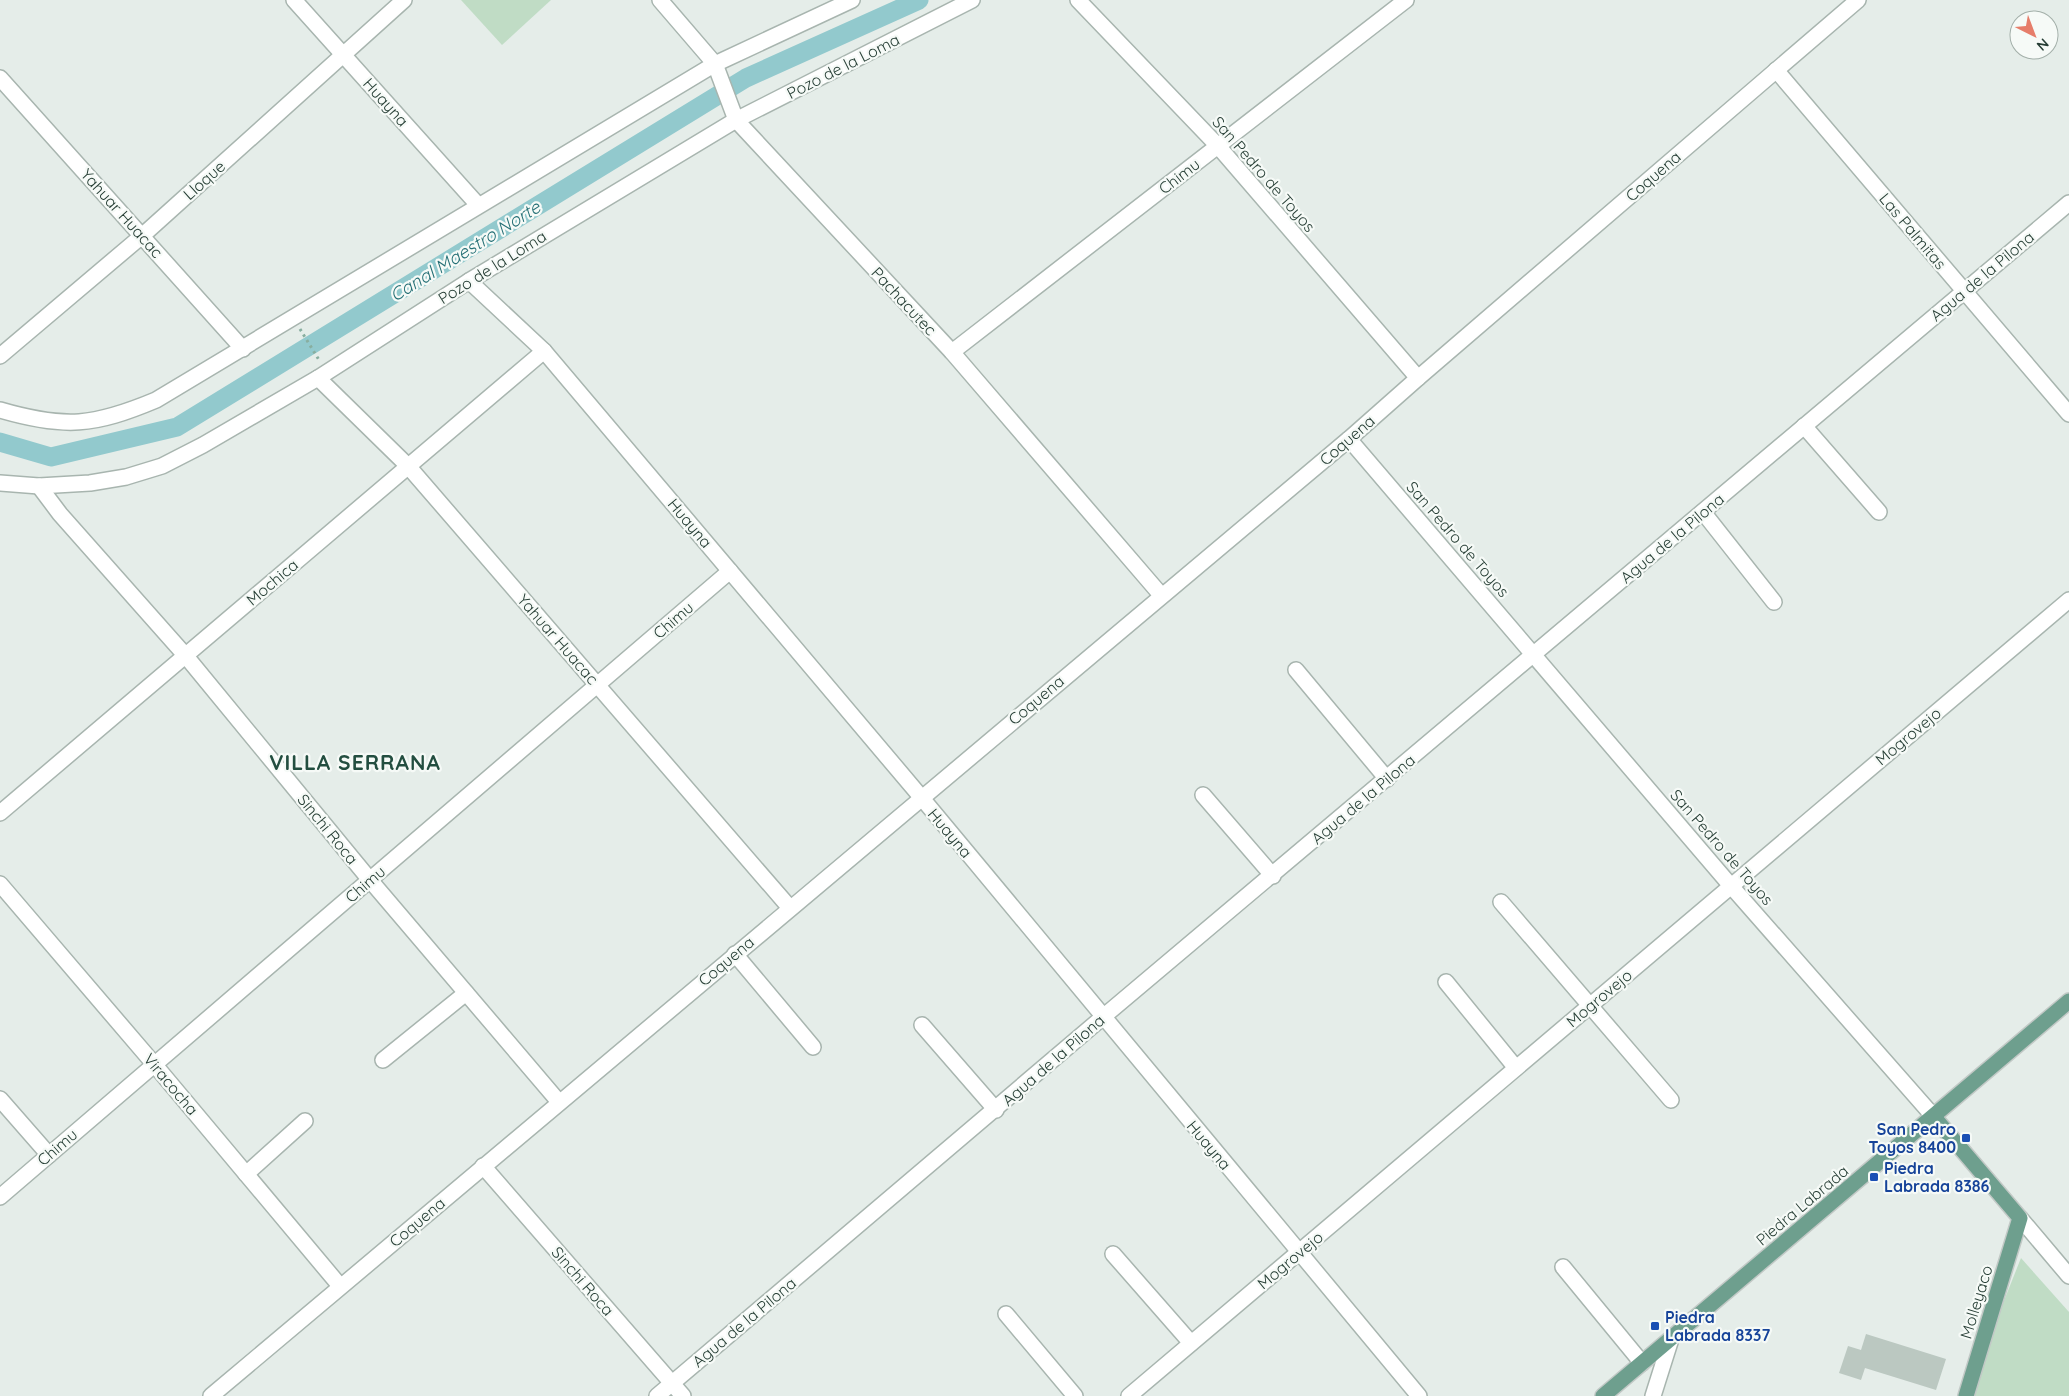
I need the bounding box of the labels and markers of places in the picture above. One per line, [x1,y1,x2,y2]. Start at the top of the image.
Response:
place label: San Pedro Toyos 8400 [1869,1119,1956,1157]
marker: San Pedro Toyos 8400 [1960,1132,1972,1144]
place label: Piedra Labrada 8386 [1884,1158,1990,1196]
marker: Piedra Labrada 8386 [1868,1171,1880,1183]
place label: Piedra Labrada 8337 [1665,1307,1770,1345]
marker: Piedra Labrada 8337 [1649,1320,1661,1332]

